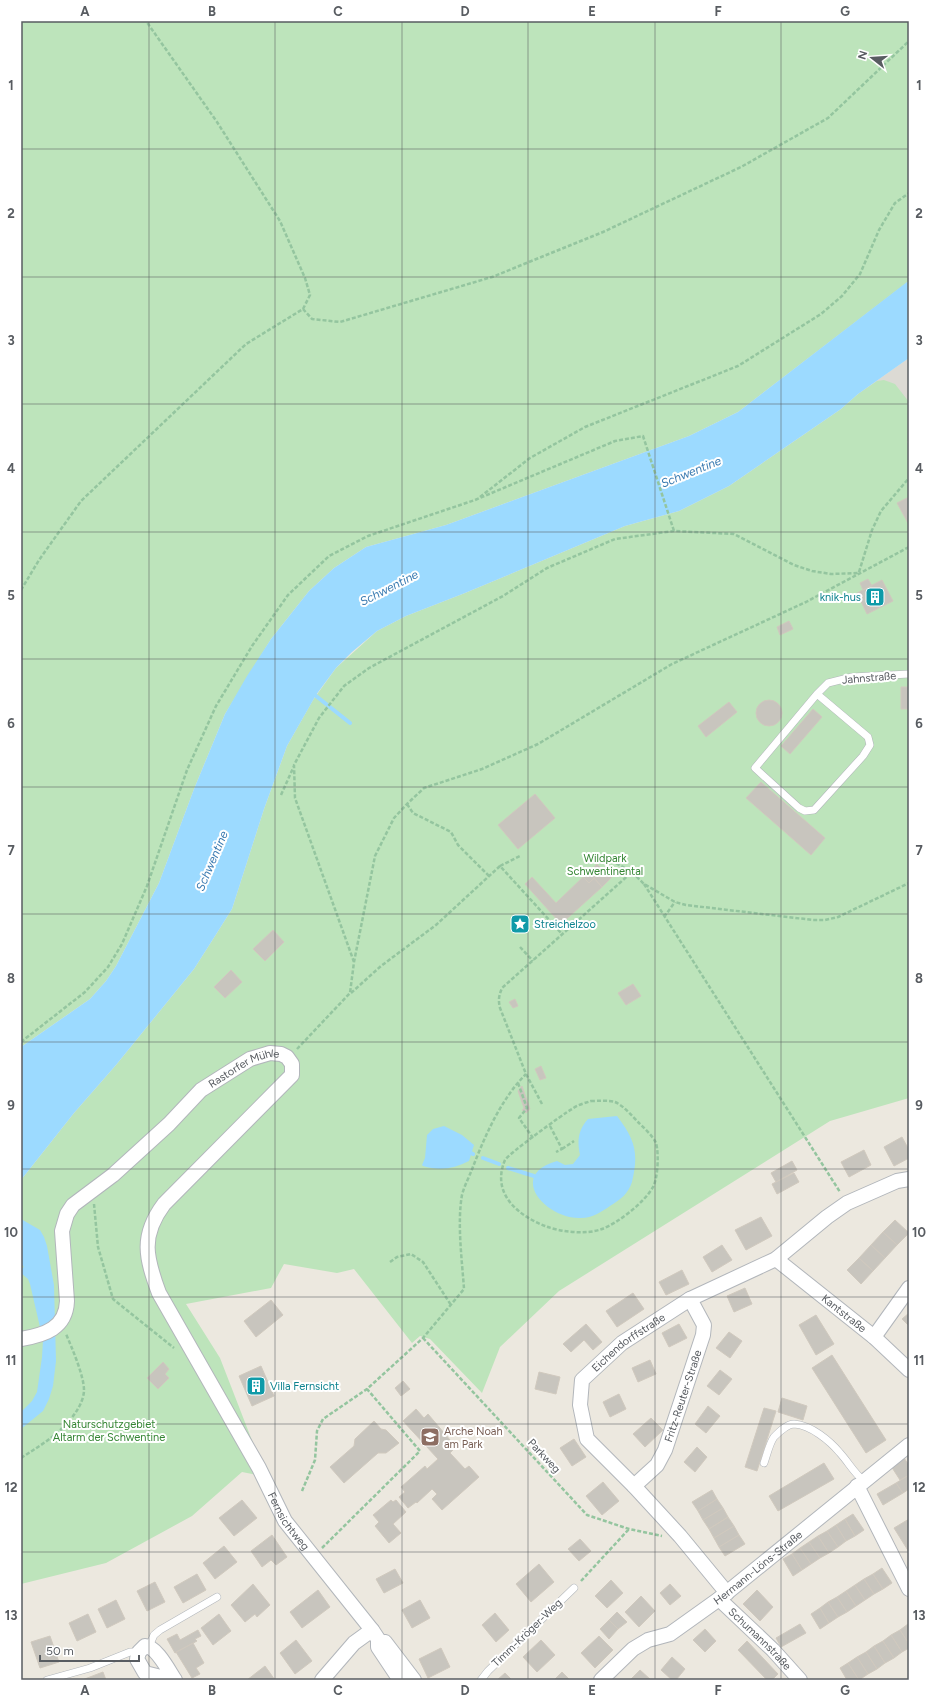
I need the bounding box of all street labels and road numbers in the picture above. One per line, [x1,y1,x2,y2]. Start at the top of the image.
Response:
street label: Jahnstraße [841,669,897,687]
street label: Rastorfer Mühle [206,1047,280,1090]
street label: Kantstraße [819,1291,869,1335]
street label: Eichendorffstraße [589,1310,667,1374]
street label: Fritz-Reuter-Straße [662,1348,704,1444]
street label: Parkweg [525,1436,563,1476]
street label: Fernsichtweg [265,1490,312,1553]
street label: Hermann-Löns-Straße [711,1528,805,1607]
street label: Timm-Kröger-Weg [489,1596,565,1670]
street label: Schumannstraße [726,1605,794,1672]

